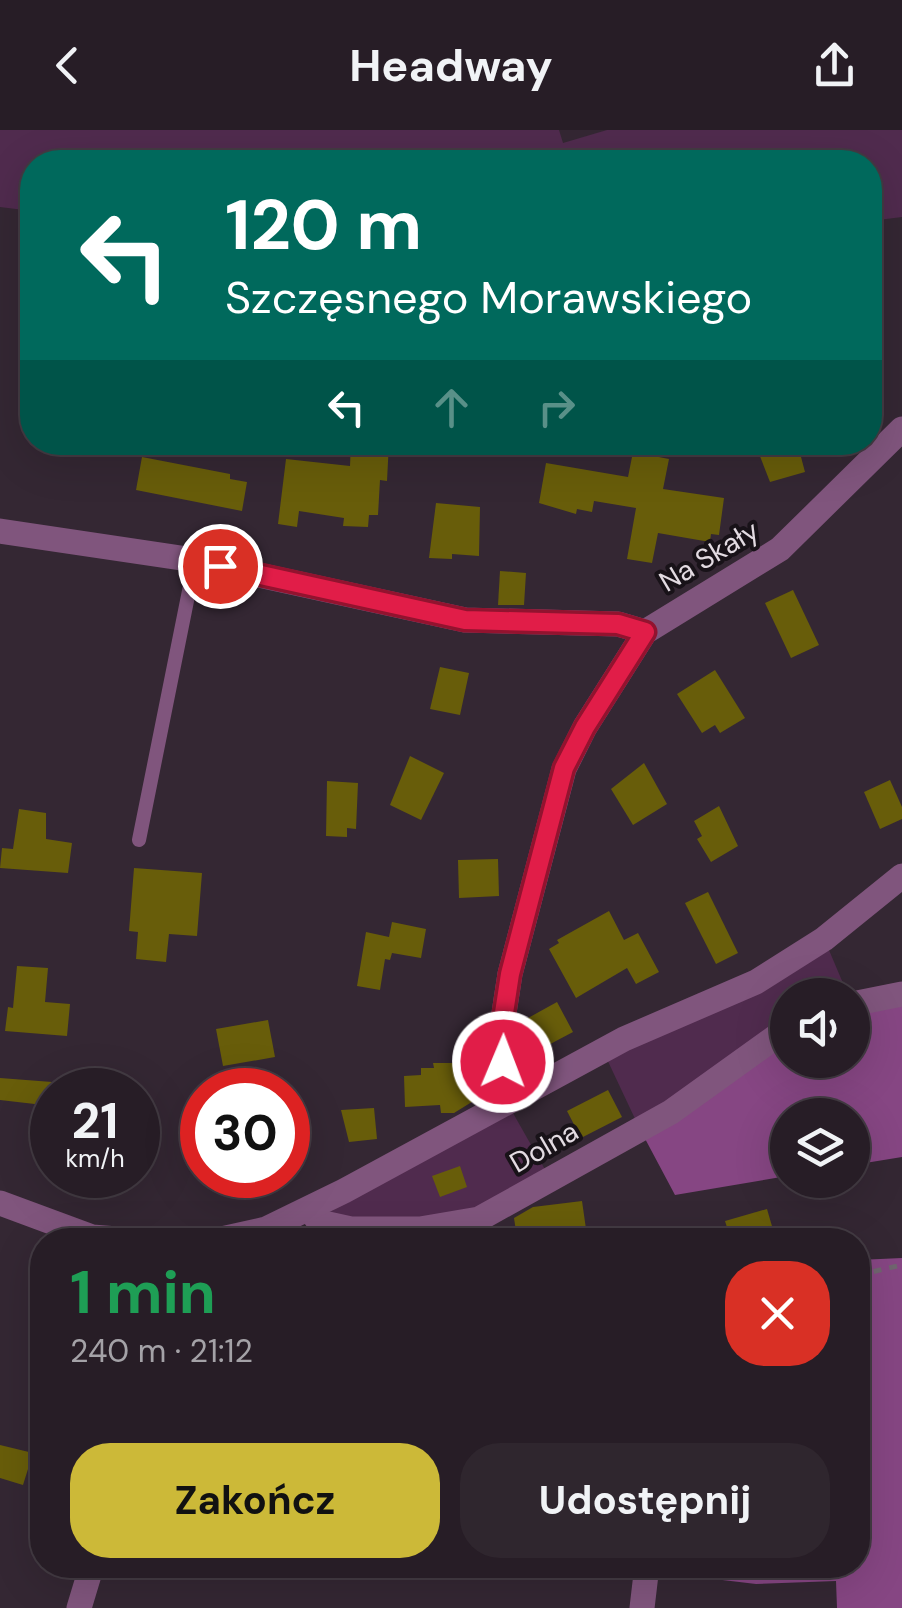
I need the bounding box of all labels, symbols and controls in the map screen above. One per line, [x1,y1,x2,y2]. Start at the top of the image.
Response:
text: Headway [349,36,553,95]
icon: back [40,38,95,93]
icon: share [807,38,862,93]
text: 120 m [225,180,422,271]
icon: left [60,190,190,320]
text: Szczęsnego Morawskiego [225,268,752,327]
icon: left [319,380,374,435]
icon: ahead [424,380,479,435]
icon: right [529,380,584,435]
street label: Na Skały [652,512,766,600]
pin [178,524,263,609]
icon: arrive [193,539,248,594]
map controls [770,978,870,1198]
button: sound [770,978,870,1078]
position arrow [451,1010,555,1114]
speed limit sign: 30 [180,1068,310,1198]
text: 21 [71,1088,119,1154]
button: layers [770,1098,870,1198]
street label: Dolna [503,1113,585,1181]
text: km/h [65,1142,125,1175]
text: 1 min [70,1253,216,1332]
button: close [725,1261,830,1366]
text: 240 m · 21:12 [70,1330,253,1372]
button: Zakończ [70,1443,440,1558]
button: Udostępnij [460,1443,830,1558]

